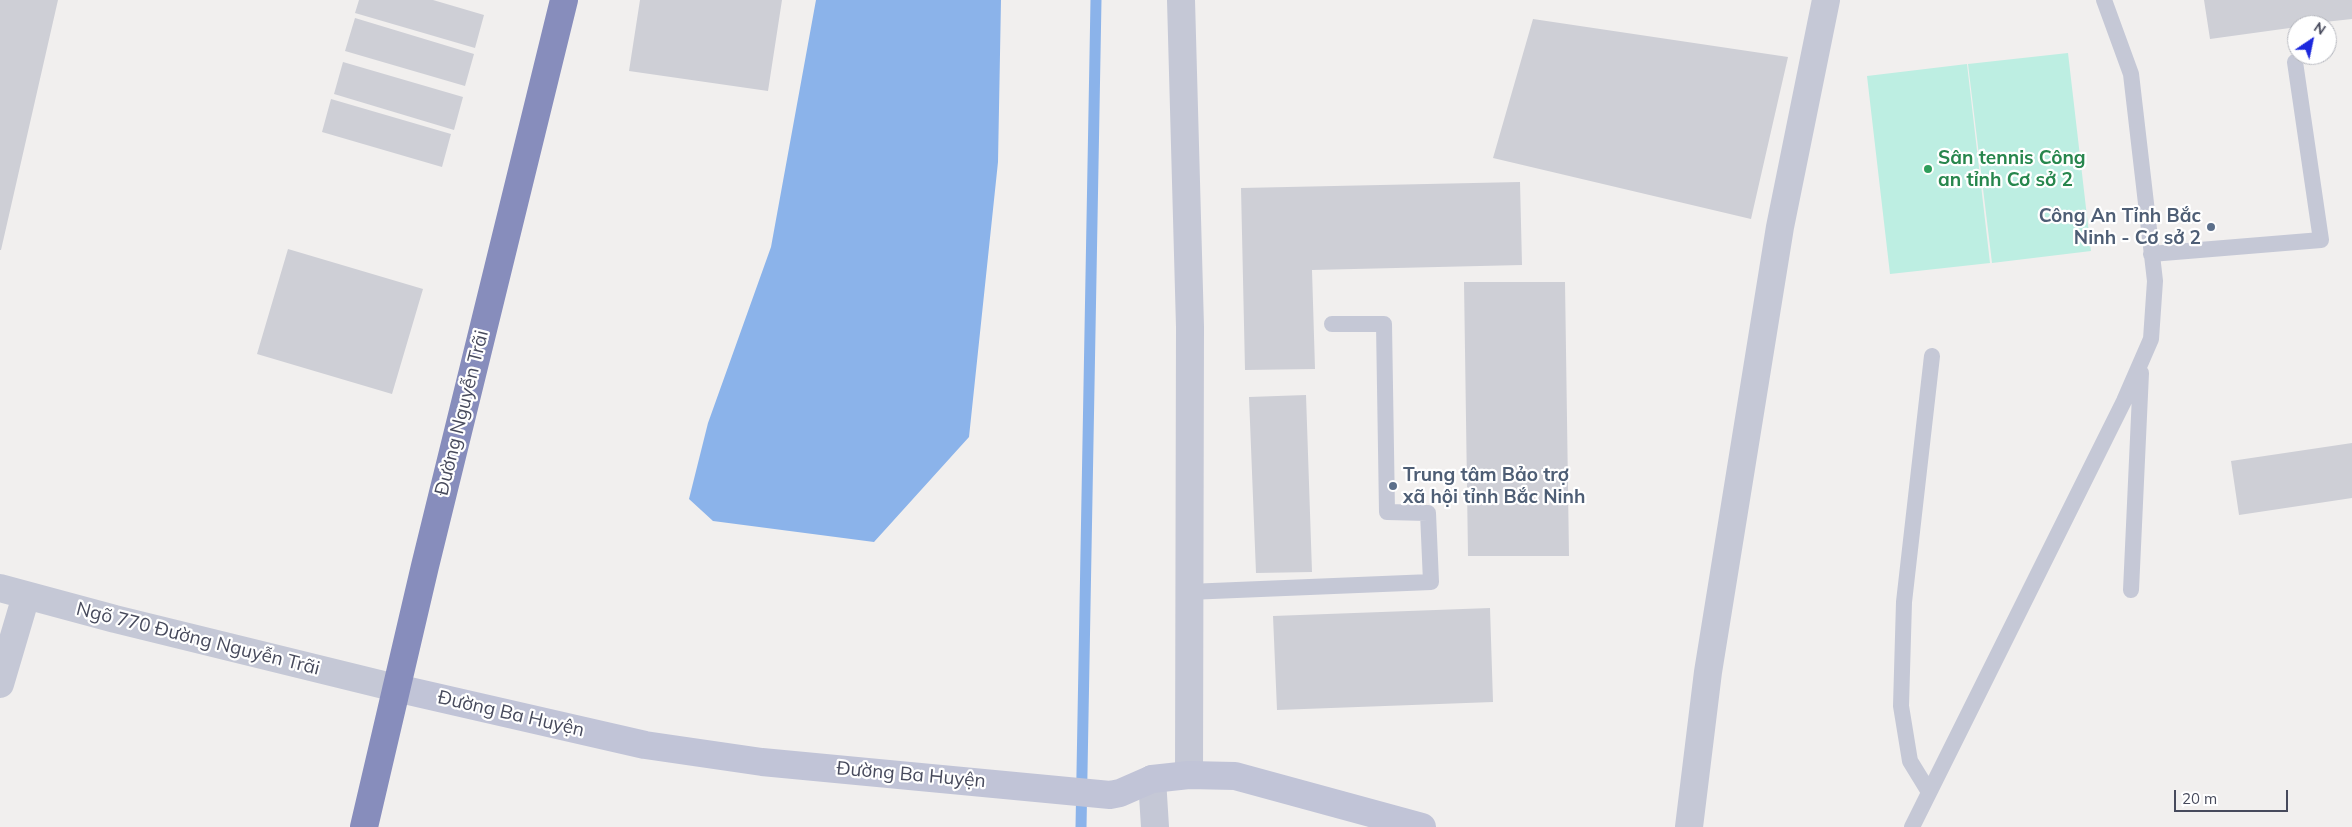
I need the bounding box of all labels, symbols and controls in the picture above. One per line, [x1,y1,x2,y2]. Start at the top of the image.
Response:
north arrow [2287,15,2337,65]
text: N [2310,18,2329,39]
place label: Sân tennis Công an tỉnh Cơ sở 2 [1938,147,2086,191]
marker: Sân tennis Công an tỉnh Cơ sở 2 [1922,163,1934,175]
place label: Công An Tỉnh Bắc Ninh - Cơ sở 2 [2039,205,2201,249]
marker: Công An Tỉnh Bắc Ninh - Cơ sở 2 [2205,221,2217,233]
street label: Đường Nguyễn Trãi [430,328,494,498]
place label: Trung tâm Bảo trợ xã hội tỉnh Bắc Ninh [1403,464,1585,508]
marker: Trung tâm Bảo trợ xã hội tỉnh Bắc Ninh [1387,480,1399,492]
street label: Ngõ 770 Đường Nguyễn Trãi [74,598,322,680]
street label: Đường Ba Huyện [435,686,587,742]
street label: Đường Ba Huyện [835,757,987,793]
scale bar [2177,780,2291,812]
text: 20 m [2182,789,2217,808]

